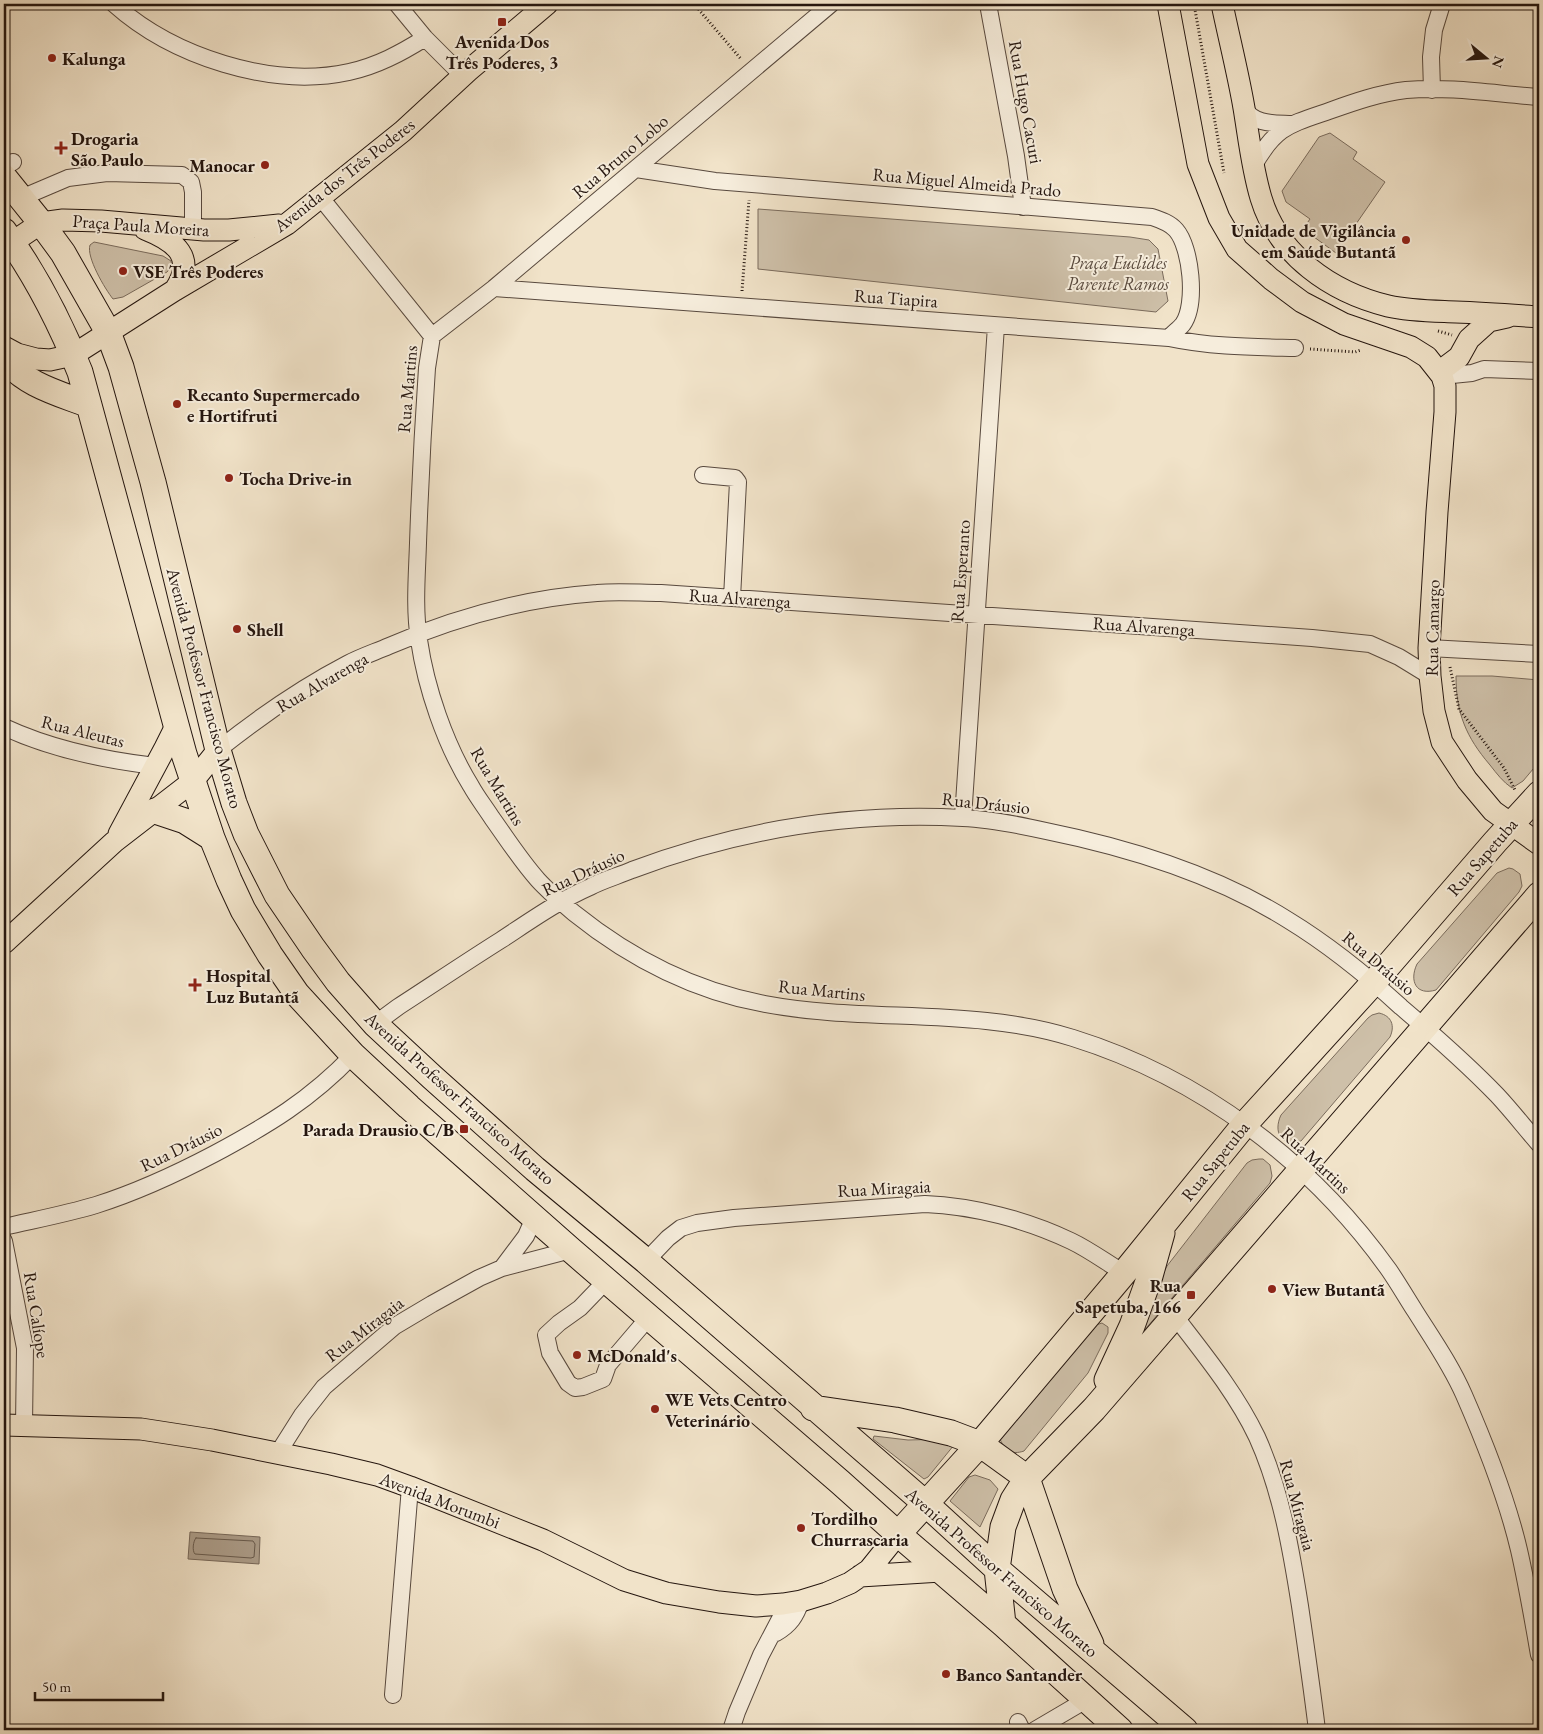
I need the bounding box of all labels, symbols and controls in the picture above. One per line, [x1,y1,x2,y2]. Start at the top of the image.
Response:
marker: Avenida Dos Três Poderes, 3 [496,16,508,28]
place label: Avenida Dos Três Poderes, 3 [446,30,559,74]
north arrow [1460,32,1510,82]
street label: Rua Hugo Cacuri [1004,39,1048,166]
place label: Kalunga [62,47,126,70]
marker: Kalunga [46,52,58,64]
text: N [1488,54,1509,71]
street label: Rua Bruno Lobo [567,109,673,203]
street label: Avenida dos Três Poderes [268,113,419,238]
place label: Drogaria São Paulo [71,127,143,171]
marker: Drogaria São Paulo [55,142,67,154]
place label: Manocar [189,154,256,177]
marker: Manocar [259,159,271,171]
street label: Rua Miguel Almeida Prado [872,162,1062,202]
street label: Praça Paula Moreira [72,209,211,241]
place label: Unidade de Vigilância em Saúde Butantã [1231,219,1396,263]
marker: Unidade de Vigilância em Saúde Butantã [1400,234,1412,246]
park label: Praça Euclides Parente Ramos [1067,251,1170,295]
place label: VSE Três Poderes [133,260,264,283]
marker: VSE Três Poderes [117,265,129,277]
street label: Rua Tiapira [853,284,939,312]
street label: Rua Martins [392,344,422,434]
place label: Recanto Supermercado e Hortifruti [187,383,360,427]
marker: Recanto Supermercado e Hortifruti [171,398,183,410]
place label: Tocha Drive-in [239,467,352,490]
marker: Tocha Drive-in [223,472,235,484]
street label: Rua Esperanto [945,519,975,623]
street label: Avenida Professor Francisco Morato [162,564,248,811]
street label: Rua Camargo [1420,579,1444,677]
street label: Rua Alvarenga [688,583,793,613]
street label: Rua Alvarenga [1092,611,1197,641]
place label: Shell [247,618,284,641]
marker: Shell [231,623,243,635]
street label: Rua Alvarenga [272,646,373,718]
street label: Rua Aleutas [39,710,127,752]
street label: Rua Martins [466,743,530,830]
street label: Rua Dráusio [941,787,1031,819]
street label: Rua Sapetuba [1442,813,1523,901]
street label: Rua Dráusio [538,843,628,901]
street label: Rua Dráusio [1338,926,1420,1000]
place label: Hospital Luz Butantã [206,964,299,1008]
street label: Rua Martins [777,974,867,1006]
marker: Hospital Luz Butantã [188,978,202,992]
street label: Avenida Professor Francisco Morato [359,1006,560,1190]
street label: Rua Sapetuba [1176,1116,1255,1206]
street label: Rua Dráusio [136,1117,226,1177]
place label: Parada Drausio C/B [303,1118,454,1141]
street label: Rua Martins [1276,1122,1356,1198]
marker: Parada Drausio C/B [458,1123,470,1135]
street label: Rua Miragaia [837,1174,932,1202]
street label: Rua Calíope [19,1270,55,1360]
place label: Rua Sapetuba, 166 [1075,1274,1181,1318]
place label: View Butantã [1282,1278,1385,1301]
marker: View Butantã [1266,1283,1278,1295]
marker: Rua Sapetuba, 166 [1185,1289,1197,1301]
street label: Rua Miragaia [320,1291,409,1367]
place label: McDonald's [587,1344,677,1367]
marker: McDonald's [571,1349,583,1361]
place label: WE Vets Centro Veterinário [665,1388,787,1432]
marker: WE Vets Centro Veterinário [649,1403,661,1415]
street label: Rua Miragaia [1275,1457,1321,1554]
street label: Avenida Morumbi [375,1466,504,1534]
street label: Avenida Professor Francisco Morato [900,1481,1103,1662]
place label: Tordilho Churrascaria [811,1507,909,1551]
marker: Tordilho Churrascaria [795,1522,807,1534]
place label: Banco Santander [956,1663,1083,1686]
marker: Banco Santander [940,1668,952,1680]
scale bar [35,1669,162,1701]
text: 50 m [42,1677,71,1696]

